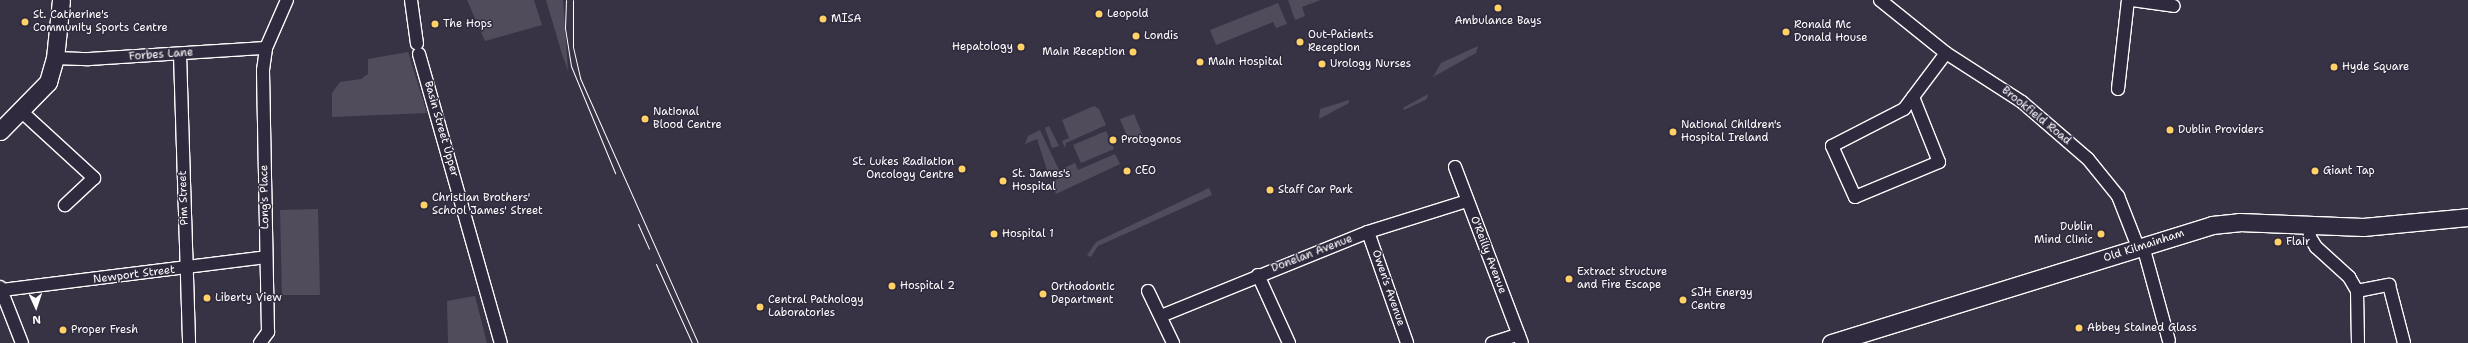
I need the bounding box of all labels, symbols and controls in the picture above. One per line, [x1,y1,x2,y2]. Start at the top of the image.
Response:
marker: Ambulance Bays [1493,3,1503,13]
place label: Leopold [1107,7,1149,21]
place label: St. Catherine's Community Sports Centre [33,9,168,35]
marker: Leopold [1094,9,1104,19]
place label: MISA [831,12,861,26]
marker: MISA [818,14,828,24]
place label: Ambulance Bays [1454,14,1542,28]
marker: St. Catherine's Community Sports Centre [20,17,30,27]
place label: The Hops [443,17,492,31]
marker: The Hops [430,19,440,29]
place label: Ronald Mc Donald House [1794,19,1868,45]
marker: Ronald Mc Donald House [1781,27,1791,37]
place label: Londis [1144,29,1178,43]
place label: Out-Patients Reception [1308,29,1374,55]
marker: Londis [1131,31,1141,41]
marker: Out-Patients Reception [1295,37,1305,47]
place label: Hepatology [952,40,1013,54]
marker: Hepatology [1016,42,1026,52]
place label: Main Reception [1042,45,1125,59]
street label: Forbes Lane [128,46,194,64]
marker: Main Reception [1128,47,1138,57]
place label: Main Hospital [1208,55,1282,69]
marker: Main Hospital [1195,57,1205,67]
place label: Urology Nurses [1330,57,1411,71]
marker: Urology Nurses [1317,59,1327,69]
place label: Hyde Square [2342,60,2409,74]
marker: Hyde Square [2329,62,2339,72]
street label: Basin Street Upper [421,80,461,178]
street label: Brookfield Road [1999,84,2073,148]
place label: National Blood Centre [653,106,722,132]
marker: National Blood Centre [640,114,650,124]
place label: National Children's Hospital Ireland [1681,119,1781,145]
place label: Dublin Providers [2178,123,2264,137]
marker: Dublin Providers [2165,125,2175,135]
marker: National Children's Hospital Ireland [1668,127,1678,137]
place label: Protogonos [1121,133,1182,147]
marker: Protogonos [1108,135,1118,145]
place label: St. Lukes Radiation Oncology Centre [852,156,954,182]
marker: St. Lukes Radiation Oncology Centre [957,164,967,174]
place label: CEO [1135,164,1156,178]
place label: Giant Tap [2323,164,2375,178]
street label: Long's Place [258,165,272,229]
marker: CEO [1122,166,1132,176]
marker: Giant Tap [2310,166,2320,176]
place label: St. James's Hospital [1012,168,1070,194]
street label: Pim Street [176,170,192,226]
marker: St. James's Hospital [997,175,1009,187]
place label: Staff Car Park [1278,183,1353,197]
marker: Staff Car Park [1265,185,1275,195]
place label: Christian Brothers' School James' Street [432,192,543,218]
marker: Christian Brothers' School James' Street [419,200,429,210]
street label: O'Reilly Avenue [1467,214,1509,296]
place label: Dublin Mind Clinic [2034,221,2093,247]
place label: Hospital 1 [1002,227,1054,241]
street label: Old Kilmainham [2102,227,2186,265]
marker: Hospital 1 [989,229,999,239]
marker: Dublin Mind Clinic [2096,229,2106,239]
street label: Donelan Avenue [1269,232,1355,276]
place label: Flair [2286,235,2310,249]
marker: Flair [2273,237,2283,247]
street label: Owen's Avenue [1369,248,1407,328]
street label: Newport Street [92,263,176,287]
place label: Extract structure and Fire Escape [1577,266,1667,292]
marker: Extract structure and Fire Escape [1564,274,1574,284]
place label: Hospital 2 [900,279,955,293]
marker: Hospital 2 [887,281,897,291]
place label: Orthodontic Department [1051,281,1115,307]
north arrow [16,287,56,327]
place label: SJH Energy Centre [1691,287,1753,313]
marker: Orthodontic Department [1038,289,1048,299]
place label: Liberty View [215,291,282,305]
marker: Liberty View [202,293,212,303]
place label: Central Pathology Laboratories [768,294,864,320]
marker: SJH Energy Centre [1678,295,1688,305]
marker: Central Pathology Laboratories [755,302,765,312]
text: N [32,312,41,327]
place label: Abbey Stained Glass [2087,321,2197,335]
place label: Proper Fresh [71,323,138,337]
marker: Abbey Stained Glass [2074,323,2084,333]
marker: Proper Fresh [58,325,68,335]

